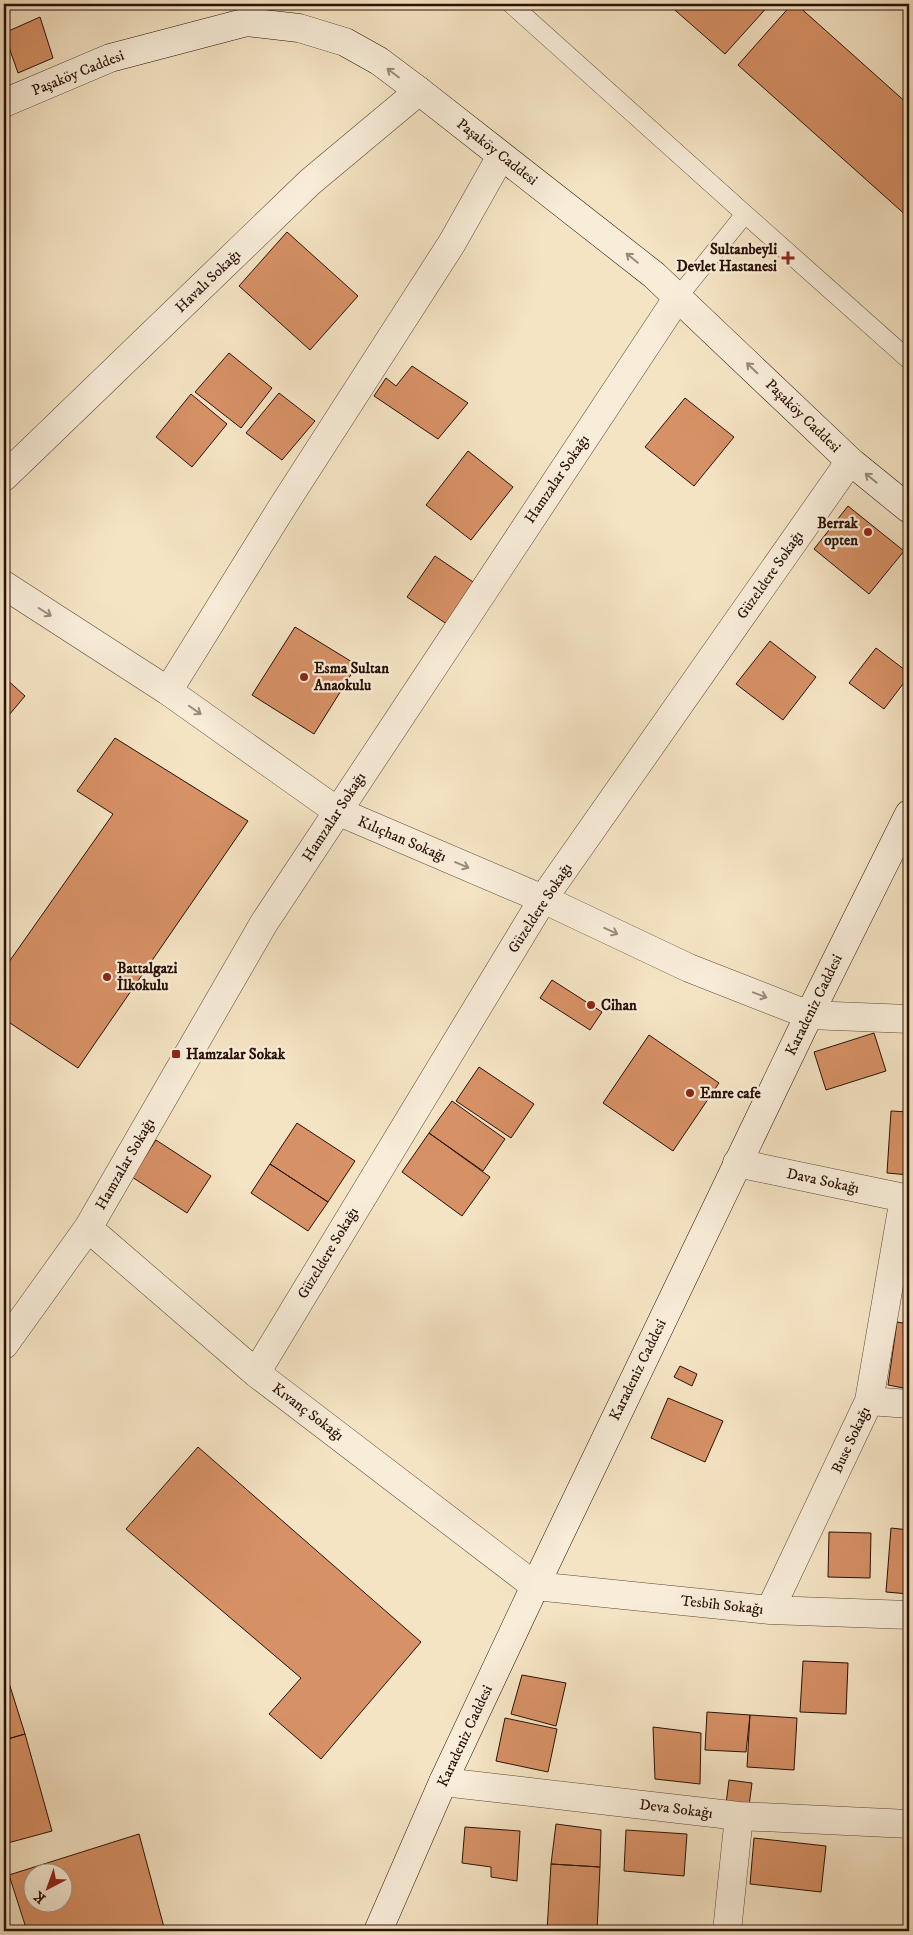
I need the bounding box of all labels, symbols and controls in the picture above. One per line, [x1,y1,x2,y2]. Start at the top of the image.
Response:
street label: Paşaköy Caddesi [29,46,127,100]
one-way arrow [387,67,400,78]
street label: Paşaköy Caddesi [453,114,541,190]
place label: Sultanbeyli Devlet Hastanesi [677,240,777,276]
street label: Havalı Sokağı [171,245,245,317]
marker: Sultanbeyli Devlet Hastanesi [781,251,795,265]
one-way arrow [626,253,639,264]
one-way arrow [746,362,759,374]
street label: Paşaköy Caddesi [761,375,845,457]
street label: Hamzalar Sokağı [520,431,594,527]
one-way arrow [865,473,878,484]
place label: Berrak opten [817,514,859,550]
marker: Berrak opten [862,526,874,538]
street label: Güzeldere Sokağı [732,527,808,623]
one-way arrow [38,606,52,617]
place label: Esma Sultan Anaokulu [313,659,389,695]
marker: Esma Sultan Anaokulu [298,671,310,683]
one-way arrow [188,705,202,715]
street label: Hamzalar Sokağı [298,769,370,865]
street label: Kılıçhan Sokağı [355,812,449,866]
street label: Güzeldere Sokağı [504,859,576,957]
one-way arrow [455,861,470,870]
one-way arrow [603,927,618,936]
street label: Karadeniz Caddesi [781,951,847,1059]
place label: Battalgazi İlkokulu [117,959,178,995]
marker: Battalgazi İlkokulu [101,971,113,983]
one-way arrow [752,991,767,1001]
place label: Cihan [601,996,637,1015]
marker: Cihan [585,999,597,1011]
place label: Hamzalar Sokak [186,1045,286,1064]
marker: Hamzalar Sokak [170,1048,182,1060]
place label: Emre cafe [700,1084,761,1103]
marker: Emre cafe [684,1087,696,1099]
street label: Hamzalar Sokağı [91,1115,159,1213]
street label: Dava Sokağı [785,1164,861,1198]
street label: Güzeldere Sokağı [293,1204,363,1302]
street label: Karadeniz Caddesi [605,1316,671,1424]
street label: Kıvanç Sokağı [268,1379,348,1445]
street label: Buse Sokağı [827,1404,875,1476]
street label: Tesbih Sokağı [680,1591,764,1619]
street label: Karadeniz Caddesi [433,1682,497,1790]
street label: Deva Sokağı [638,1795,714,1823]
north arrow [22,1862,72,1912]
text: K [30,1886,50,1907]

